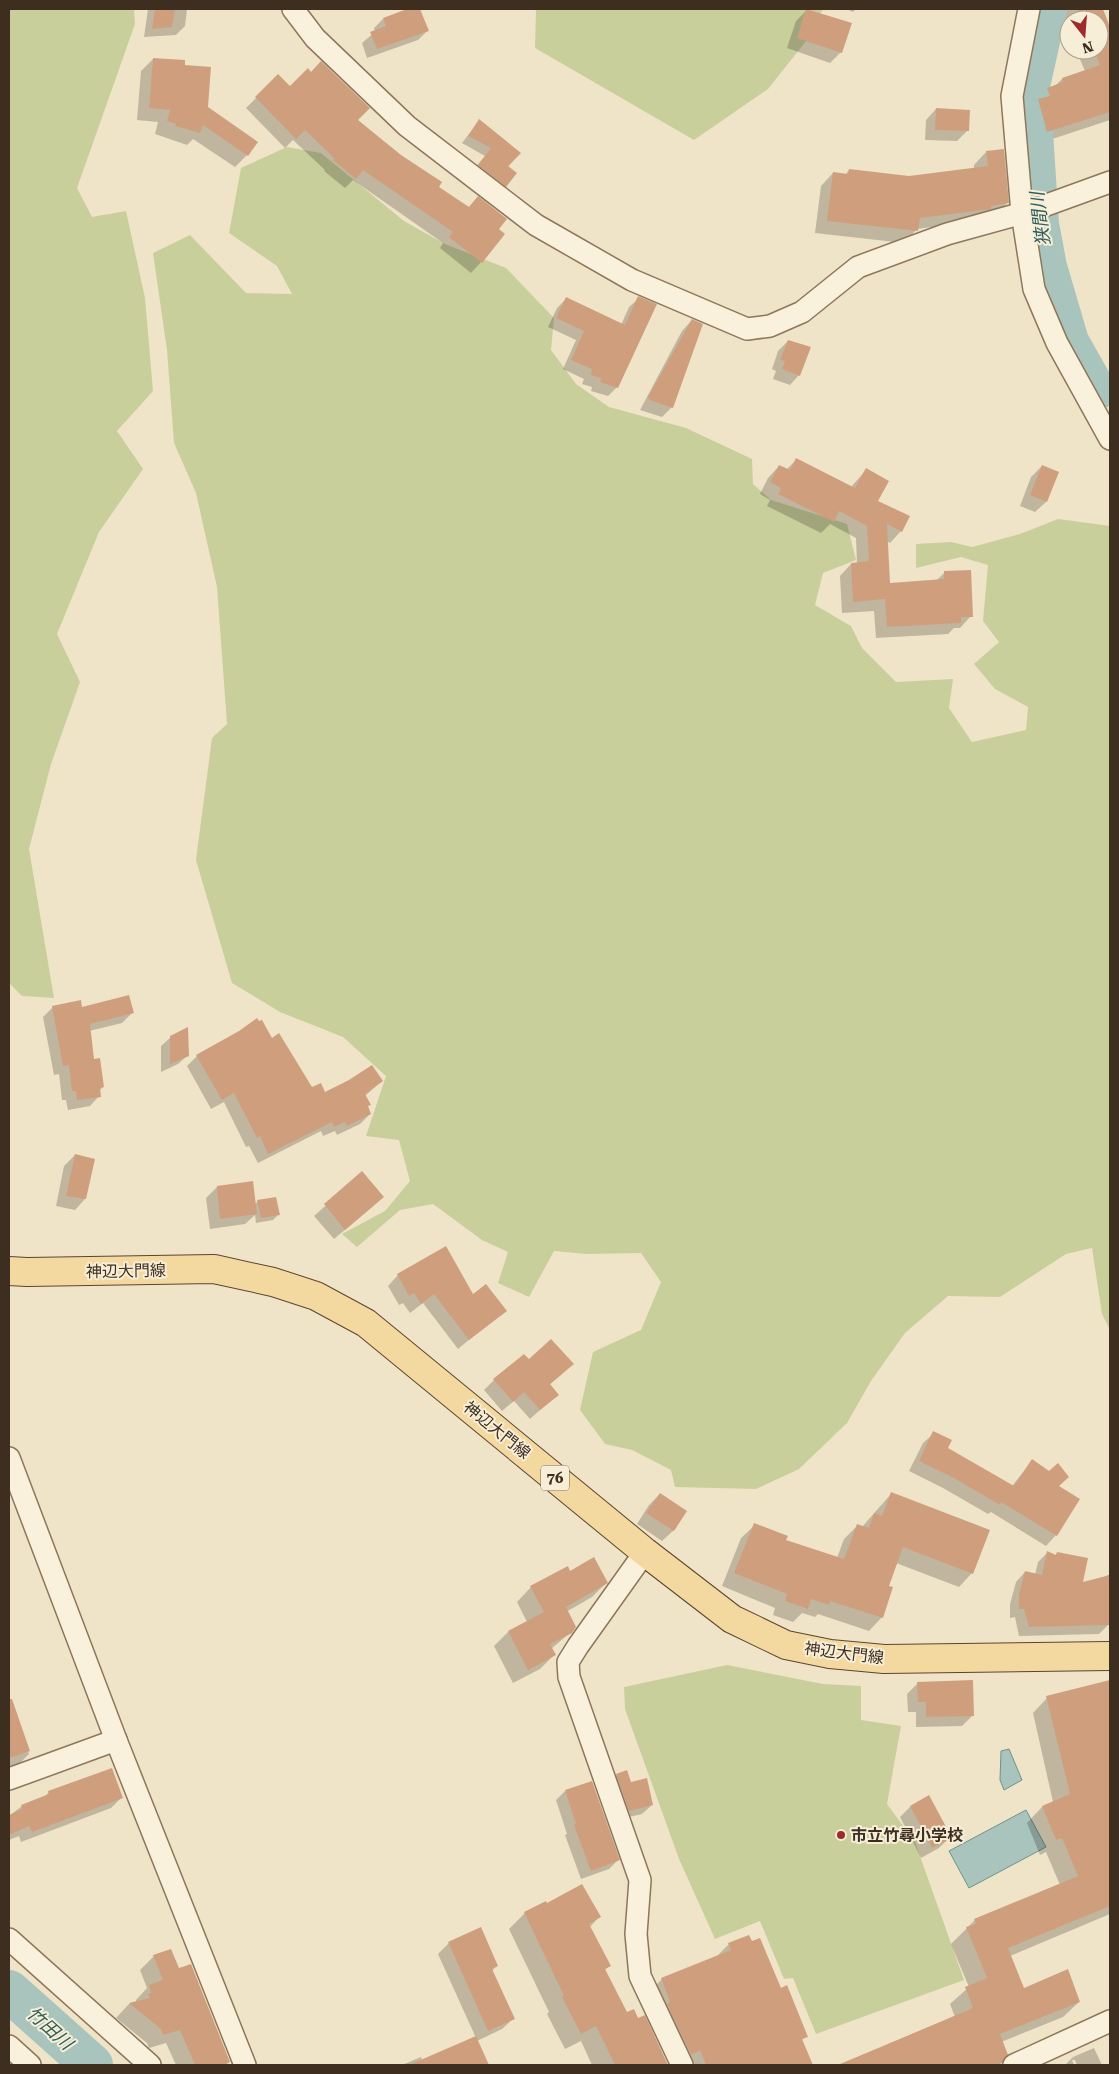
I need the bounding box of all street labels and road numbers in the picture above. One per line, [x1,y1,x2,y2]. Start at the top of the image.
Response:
street label: 神辺大門線 [86,1261,166,1281]
street label: 神辺大門線 [460,1397,534,1463]
road number: 76 [541,1466,569,1490]
street label: 神辺大門線 [803,1639,885,1667]

